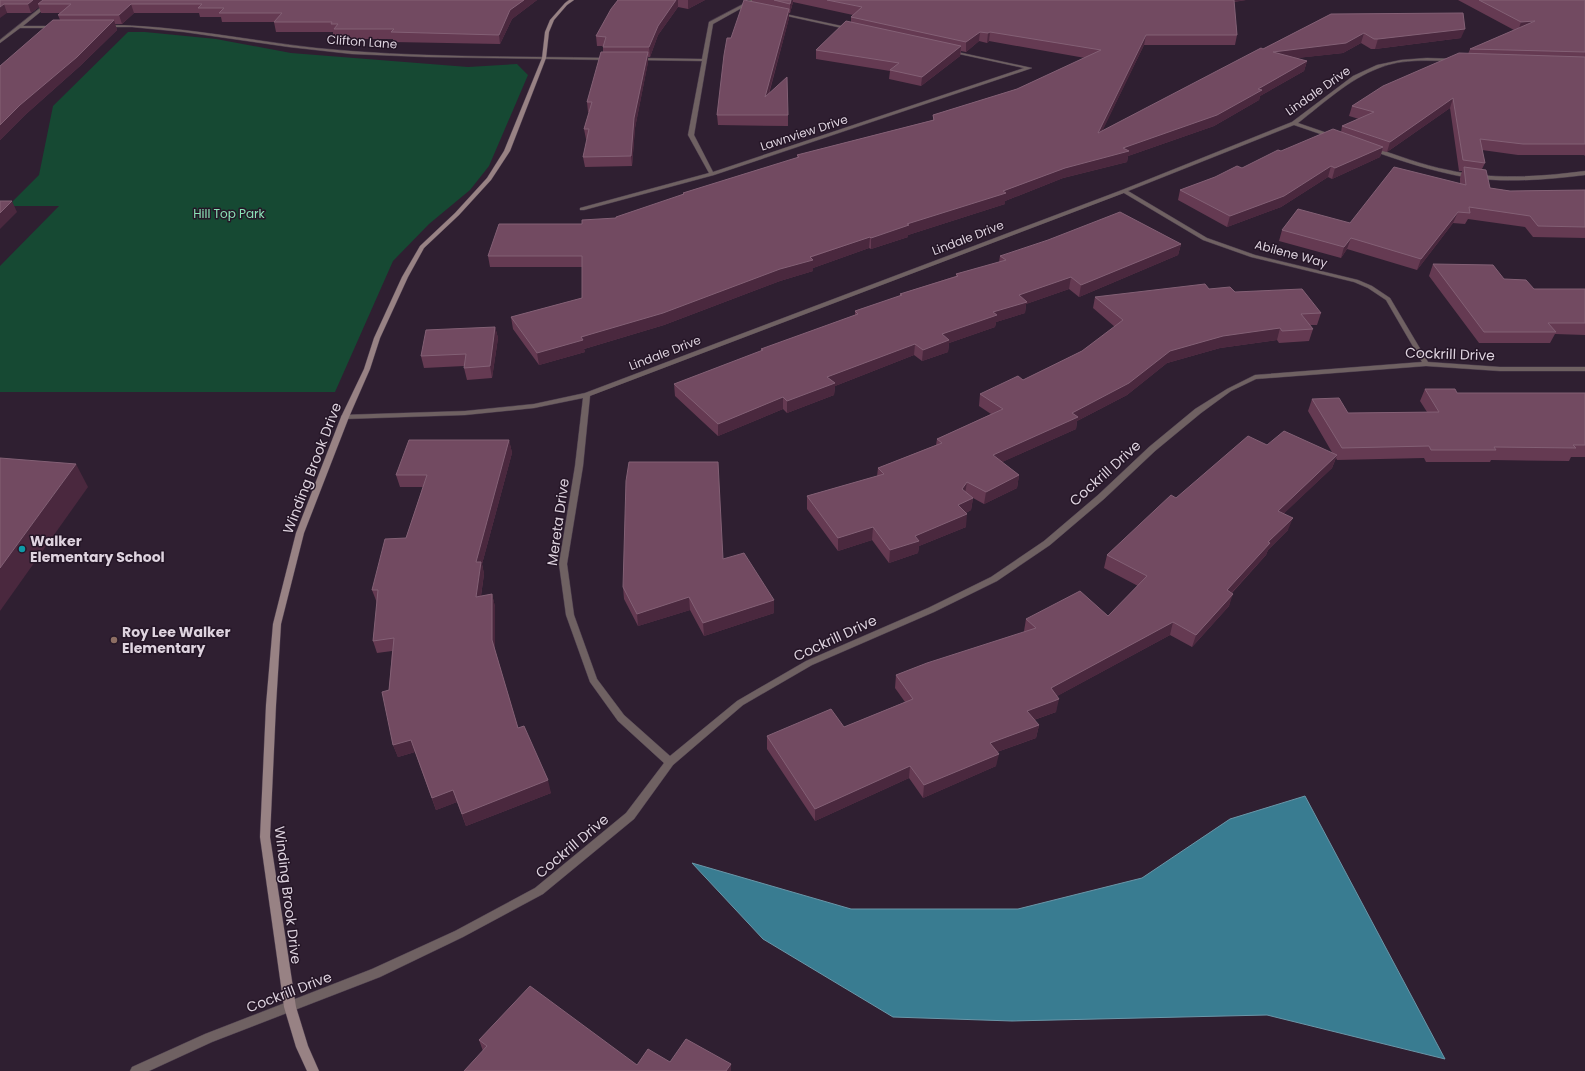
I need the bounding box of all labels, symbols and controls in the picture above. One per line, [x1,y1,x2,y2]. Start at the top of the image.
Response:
street label: Clifton Lane [326,31,398,52]
street label: Lindale Drive [1282,62,1354,119]
street label: Lawnview Drive [758,110,850,155]
park label: Hill Top Park [193,205,266,222]
street label: Lindale Drive [929,216,1006,259]
street label: Abilene Way [1253,236,1330,271]
street label: Lindale Drive [626,331,703,374]
street label: Cockrill Drive [1405,342,1496,366]
street label: Winding Brook Drive [278,399,346,536]
street label: Cockrill Drive [1065,435,1145,511]
street label: Mereta Drive [542,477,574,567]
place label: Walker Elementary School [30,531,165,567]
marker: Walker Elementary School [17,544,27,554]
street label: Cockrill Drive [790,610,880,666]
place label: Roy Lee Walker Elementary [122,622,230,658]
marker: Roy Lee Walker Elementary [109,635,119,645]
street label: Cockrill Drive [531,809,613,883]
street label: Winding Brook Drive [270,825,306,965]
street label: Cockrill Drive [243,966,335,1017]

